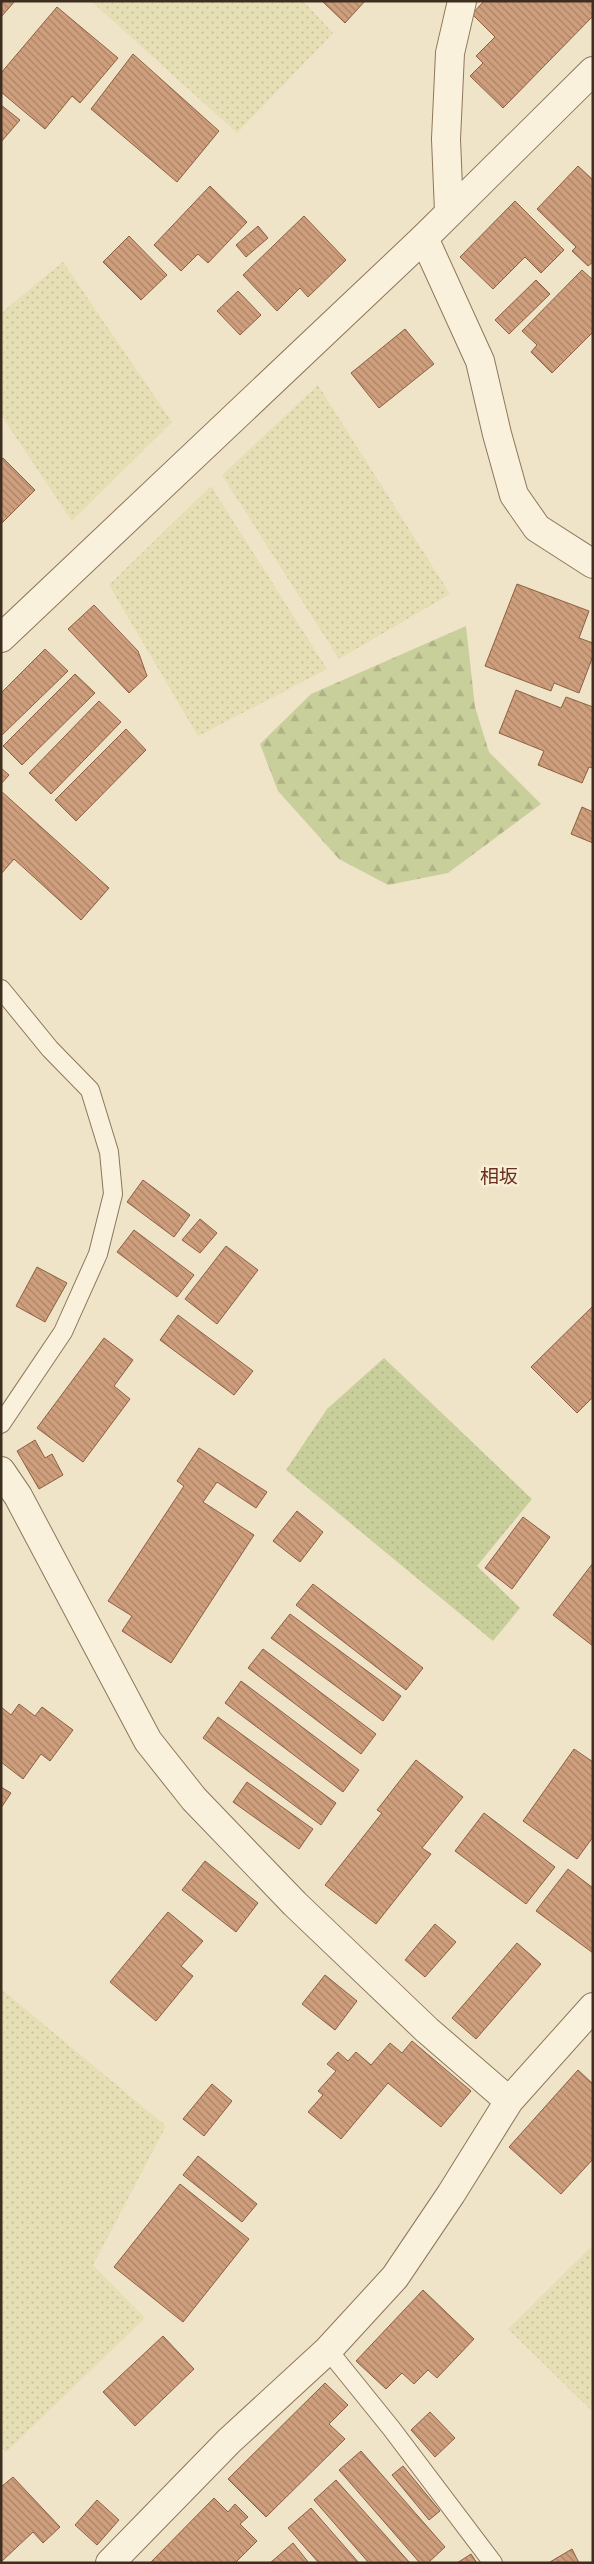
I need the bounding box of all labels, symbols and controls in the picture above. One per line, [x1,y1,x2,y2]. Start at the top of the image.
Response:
district label: 相坂 [480,1164,518,1188]

